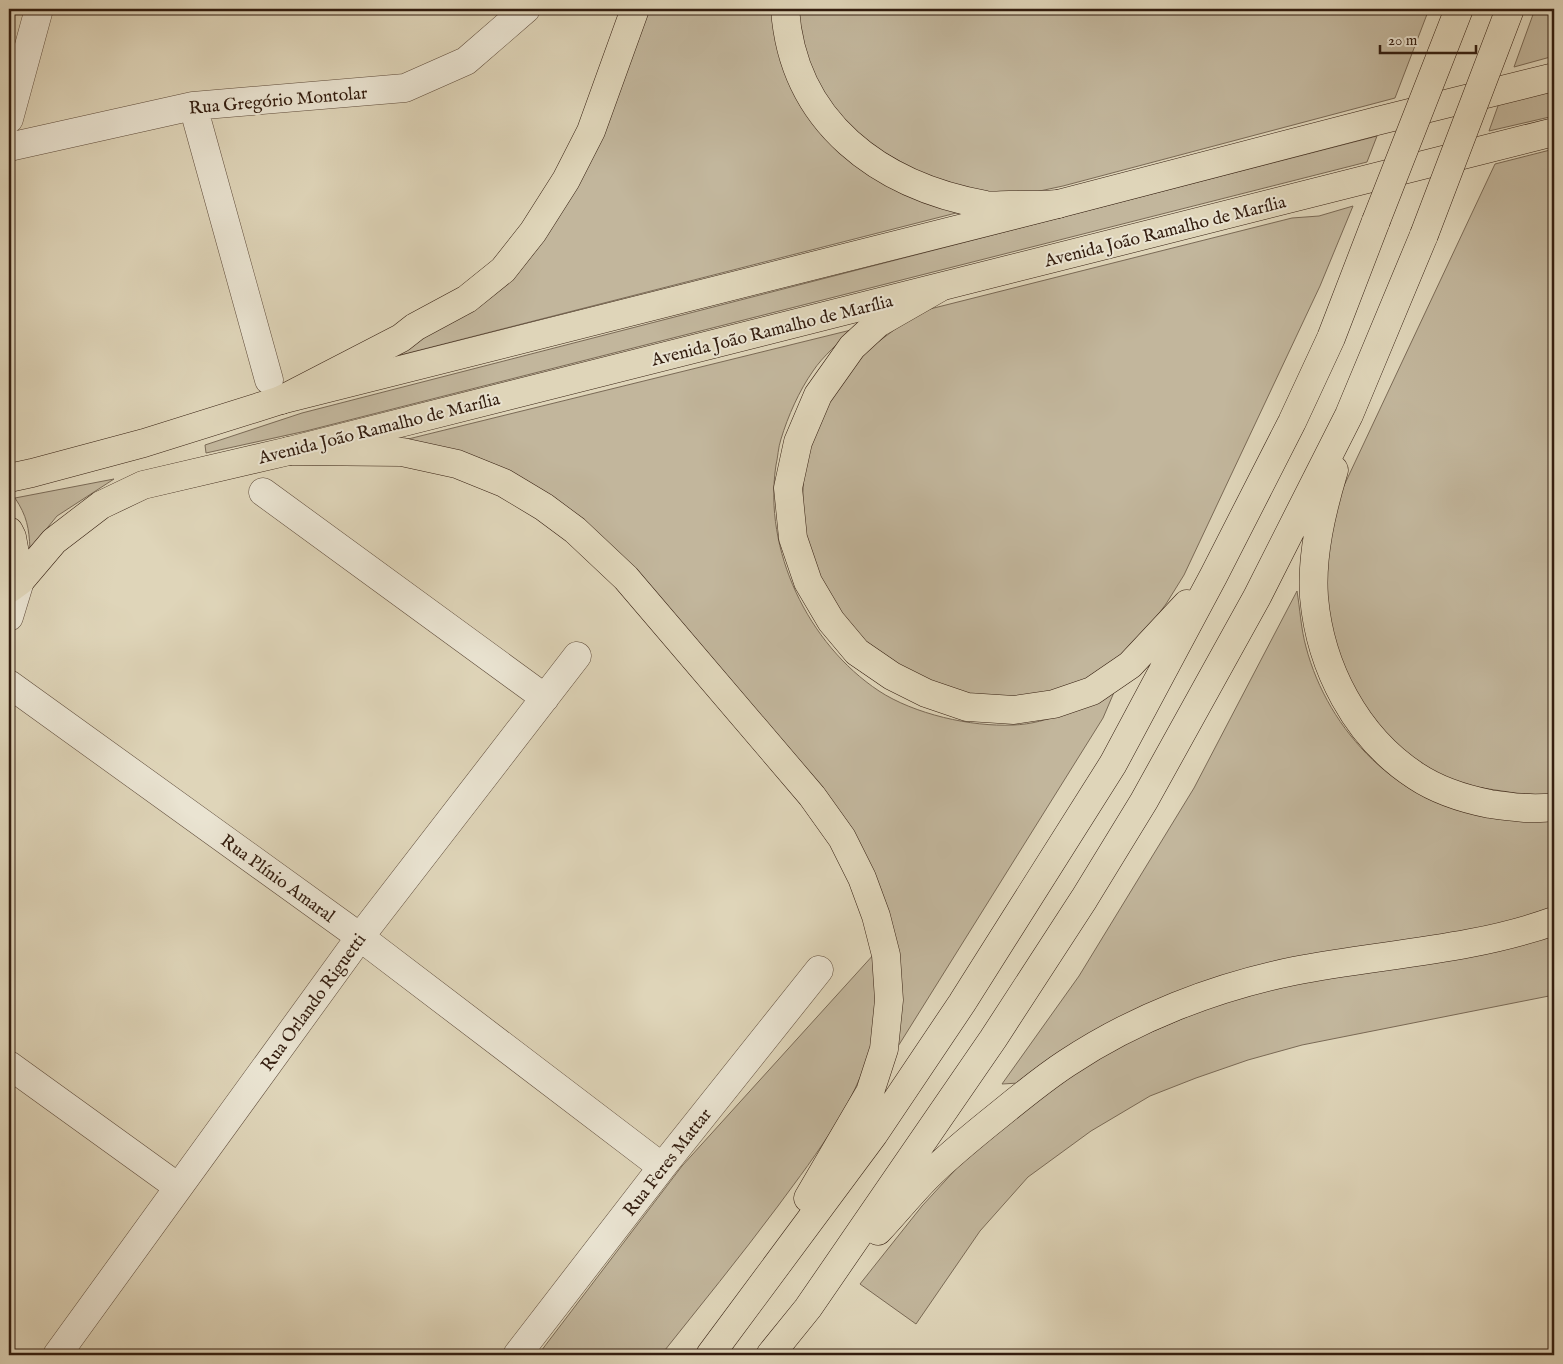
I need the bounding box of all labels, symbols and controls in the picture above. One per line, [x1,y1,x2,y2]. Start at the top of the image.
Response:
scale bar [1380,22,1477,54]
text: 20 m [1388,31,1418,50]
street label: Rua Gregório Montolar [188,82,369,121]
street label: Avenida João Ramalho de Marília [1041,191,1289,274]
street label: Avenida João Ramalho de Marília [648,290,896,373]
street label: Avenida João Ramalho de Marília [255,388,503,471]
street label: Rua Plínio Amaral [215,830,339,928]
street label: Rua Orlando Riguetti [257,929,372,1076]
street label: Rua Feres Mattar [619,1104,718,1222]

